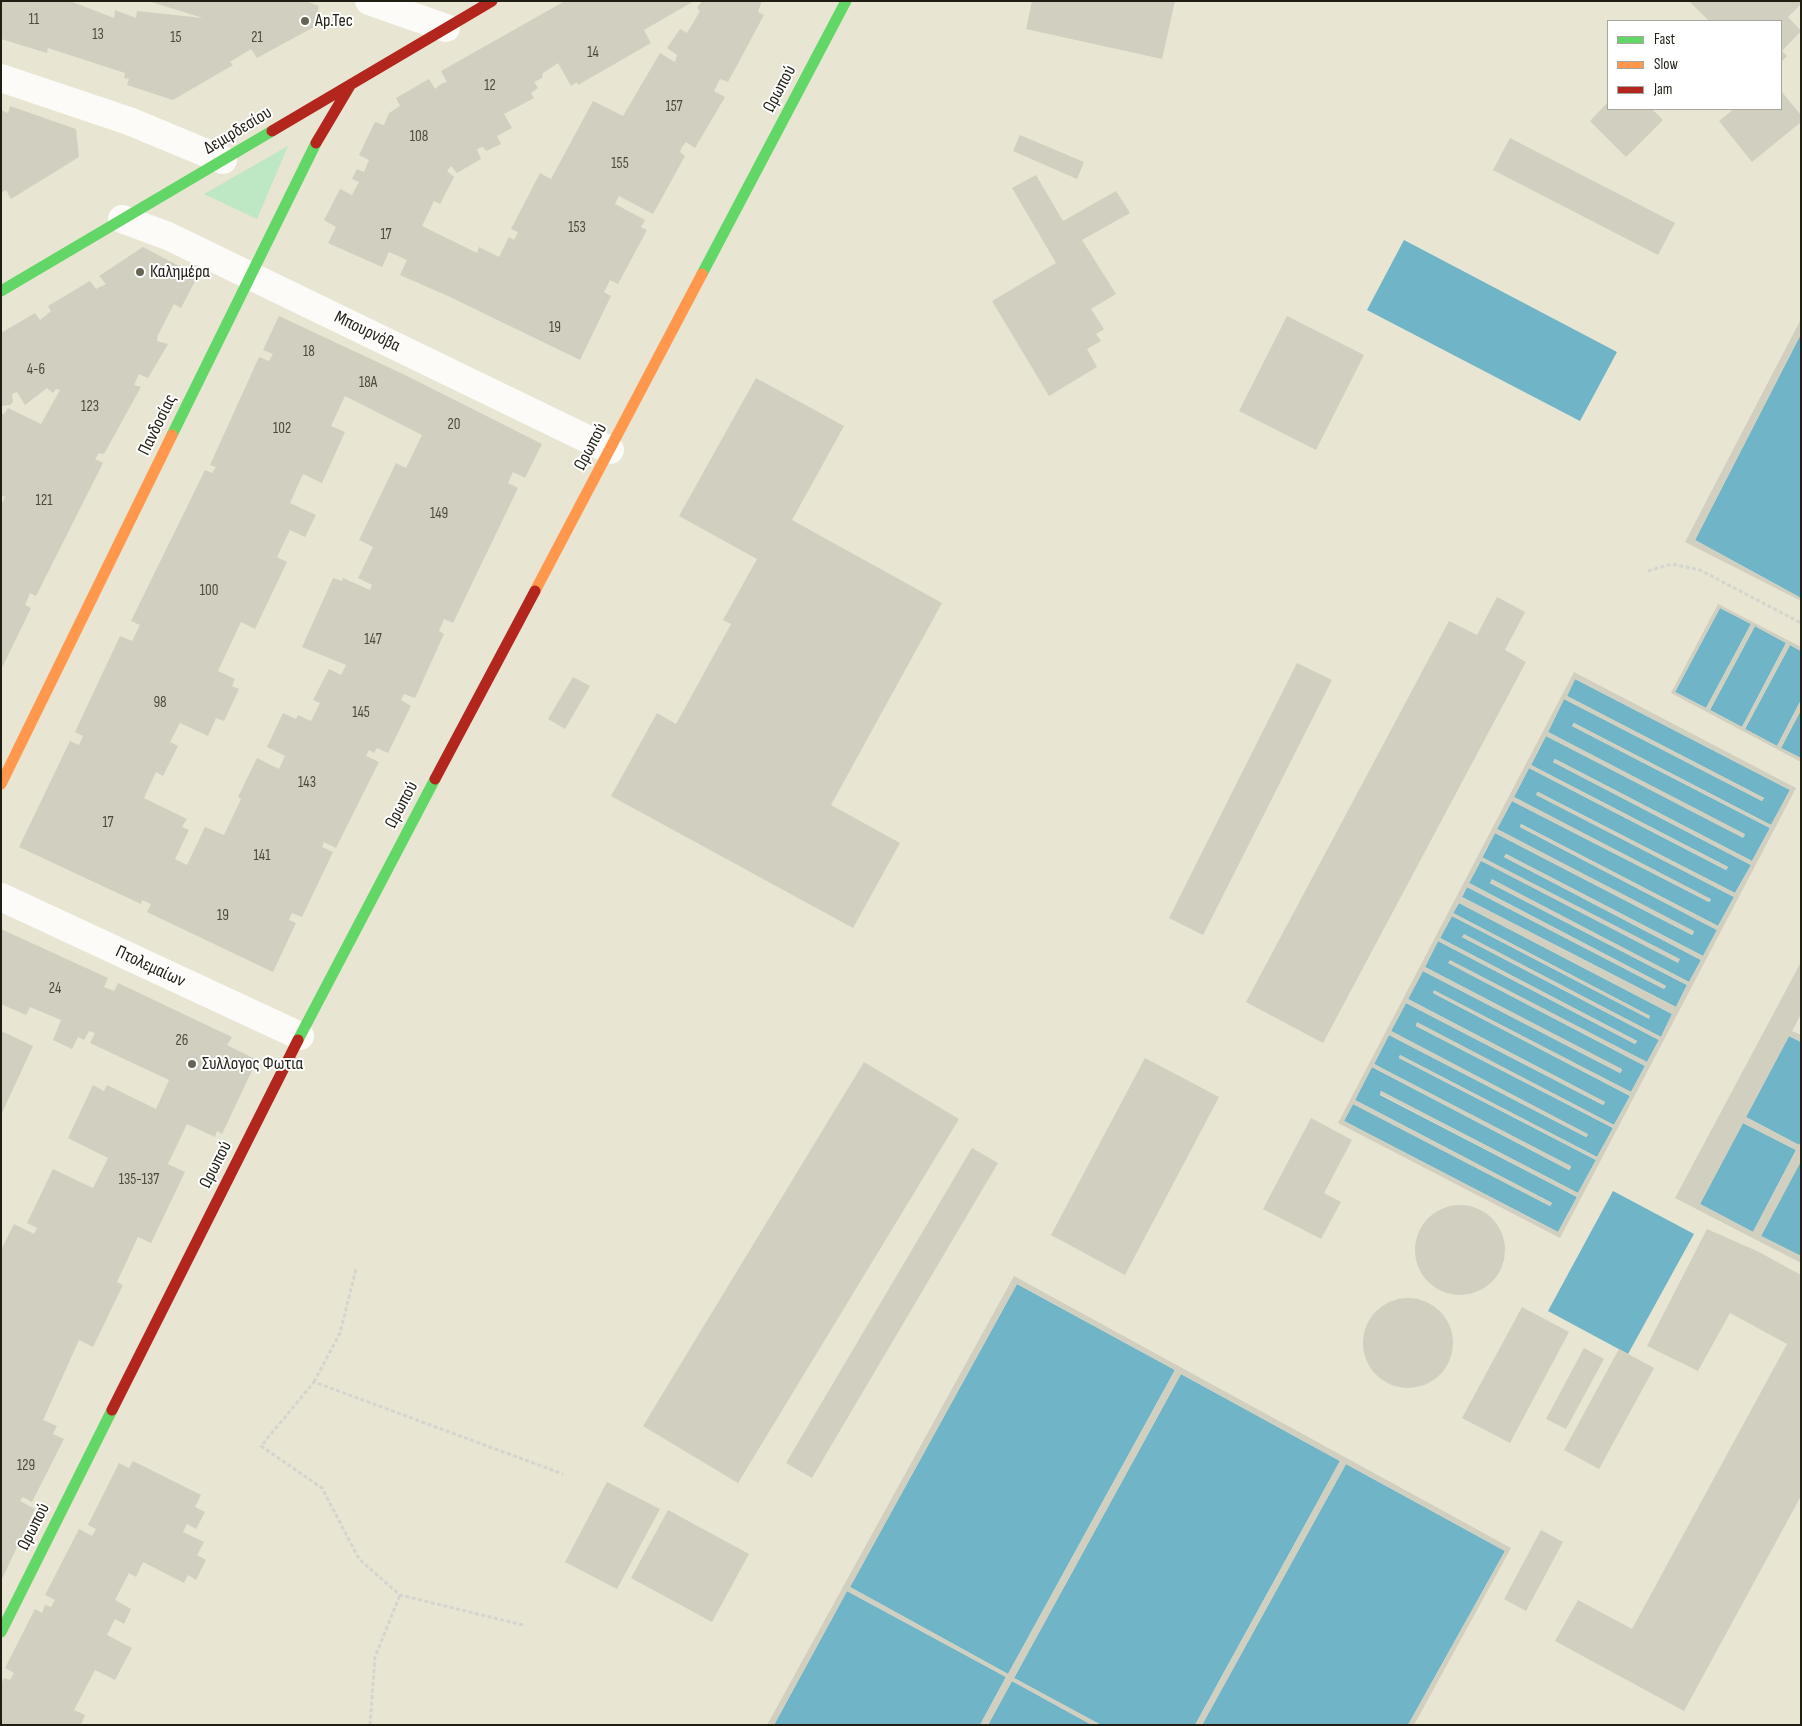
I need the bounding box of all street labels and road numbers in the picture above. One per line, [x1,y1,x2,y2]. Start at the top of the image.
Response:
street label: Ωρωπού [759,62,801,116]
street label: Δεμιρδεσίου [200,102,276,160]
street label: Μπουρνόβα [331,307,403,357]
street label: Πανδοσίας [134,391,182,459]
street label: Ωρωπού [570,420,612,474]
street label: Ωρωπού [381,778,423,832]
street label: Πτολεμαίων [112,941,188,993]
street label: Ωρωπού [195,1138,237,1192]
street label: Ωρωπού [13,1500,55,1554]

